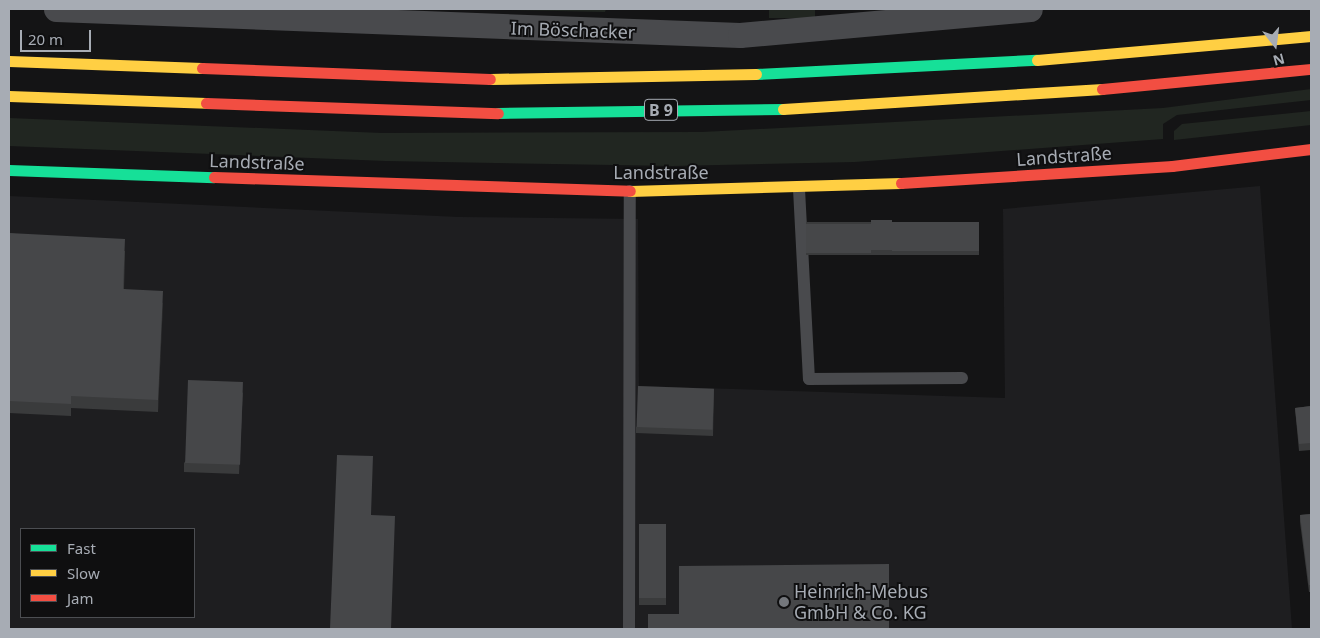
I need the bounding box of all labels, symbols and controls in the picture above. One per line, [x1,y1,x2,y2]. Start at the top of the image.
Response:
street label: Im Böschacker [510,17,636,43]
scale bar [22,20,94,52]
north arrow [1250,20,1300,70]
text: 20 m [28,29,63,49]
text: N [1271,49,1287,71]
road number: B 9 [644,96,678,124]
street label: Landstraße [1016,142,1112,170]
street label: Landstraße [209,150,305,174]
street label: Landstraße [613,161,709,183]
legend [20,528,195,618]
text: Fast [67,538,96,558]
text: Slow [67,563,100,583]
place label: Heinrich-Mebus GmbH & Co. KG [794,581,928,624]
text: Jam [67,588,94,608]
marker: Heinrich-Mebus GmbH & Co. KG [778,596,790,608]

